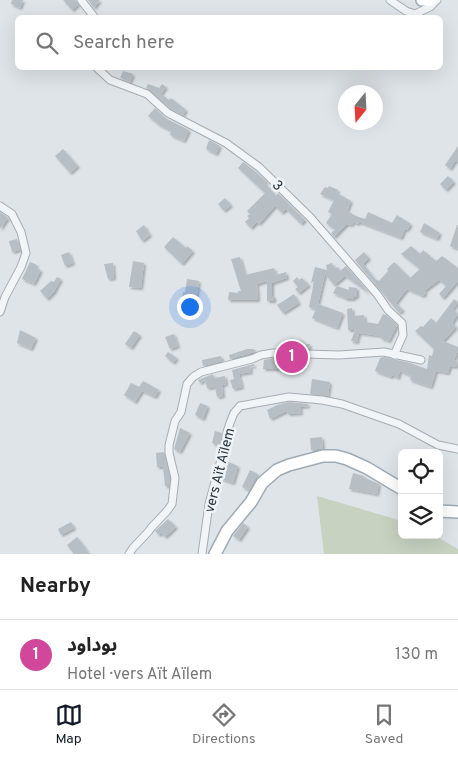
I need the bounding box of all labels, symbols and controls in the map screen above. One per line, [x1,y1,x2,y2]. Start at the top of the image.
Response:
search box [15,15,443,70]
icon: search [33,29,61,57]
text: Search here [73,31,175,55]
north arrow [338,85,383,130]
street label: 3 [268,177,286,195]
your location [177,294,203,320]
pin: 1 [276,338,308,376]
street label: vers Aït Aïlem [202,426,239,514]
map controls [398,449,443,539]
button: locate [398,449,443,494]
button: layers [398,494,443,539]
text: Nearby [20,573,91,600]
text: بوداود [67,634,117,658]
text: 1 [33,645,39,665]
text: 130 m [395,645,438,665]
text: Hotel · vers Aït Aïlem [67,665,212,685]
tab: Map [55,701,83,748]
tab: Directions [192,701,256,748]
tab: Saved [365,701,403,748]

